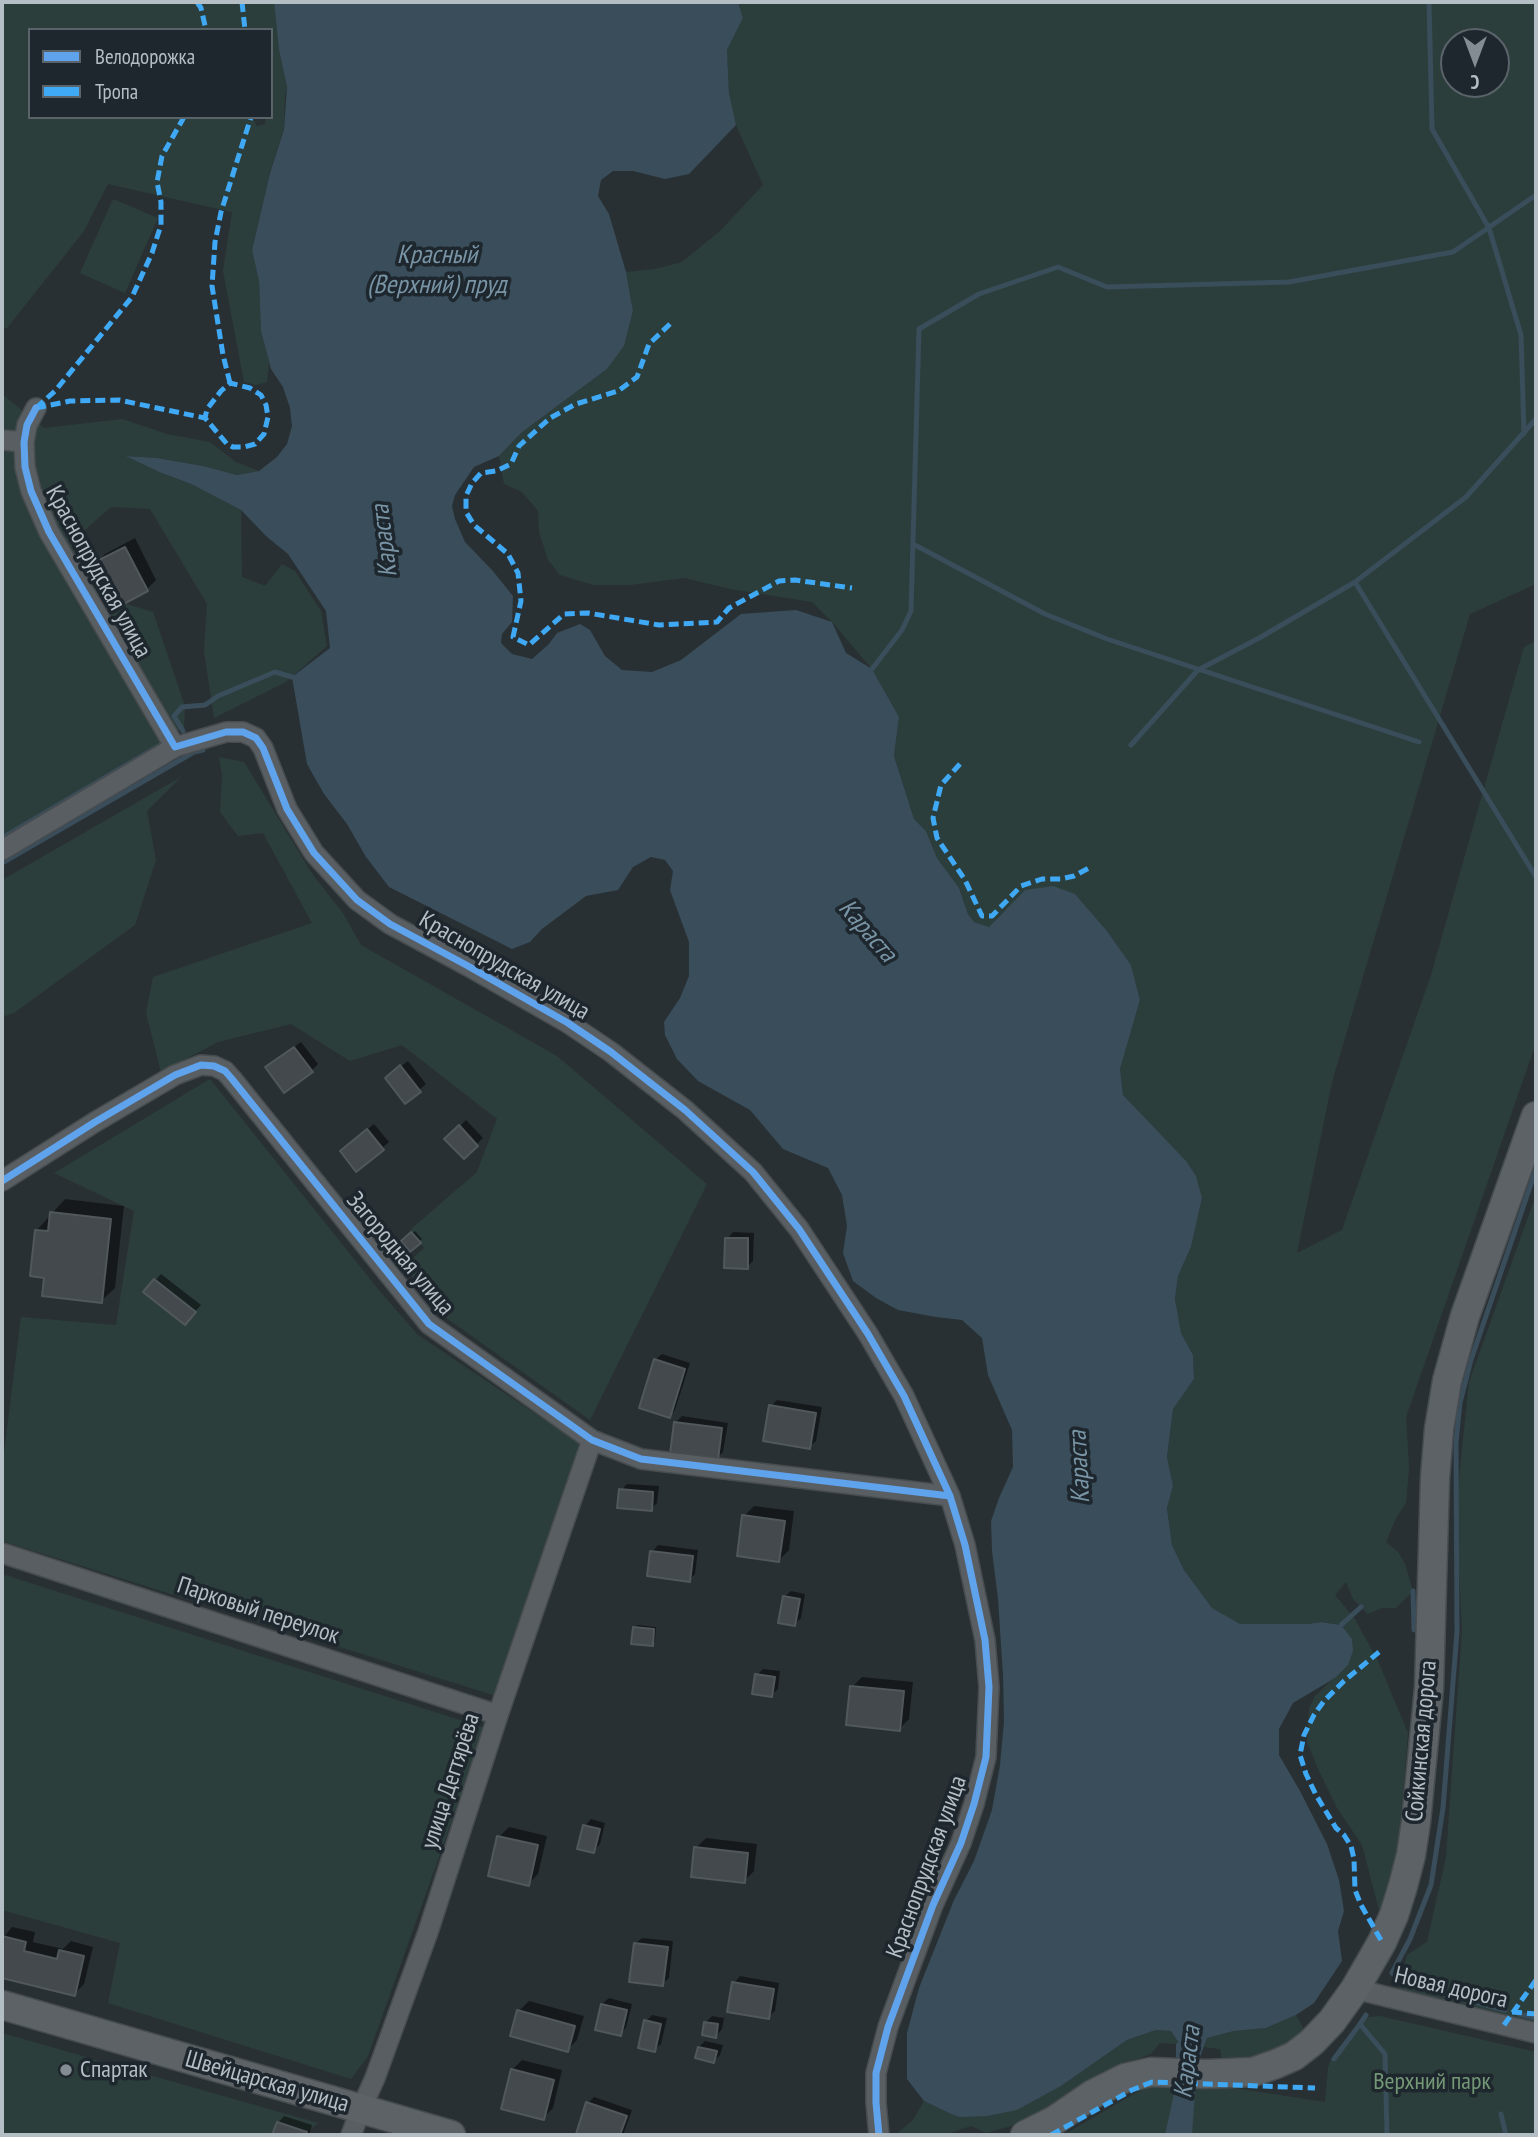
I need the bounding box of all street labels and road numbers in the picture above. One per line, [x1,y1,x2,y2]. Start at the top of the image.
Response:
street label: Краснопрудская улица [39,481,157,663]
street label: Краснопрудская улица [414,906,594,1026]
street label: Загородная улица [340,1186,460,1322]
street label: Парковый переулок [173,1571,343,1651]
street label: Сойкинская дорога [1401,1659,1443,1823]
street label: улица Дегтярёва [416,1710,486,1852]
street label: Краснопрудская улица [881,1772,973,1962]
street label: Новая дорога [1392,1961,1510,2015]
street label: Швейцарская улица [182,2045,352,2119]

